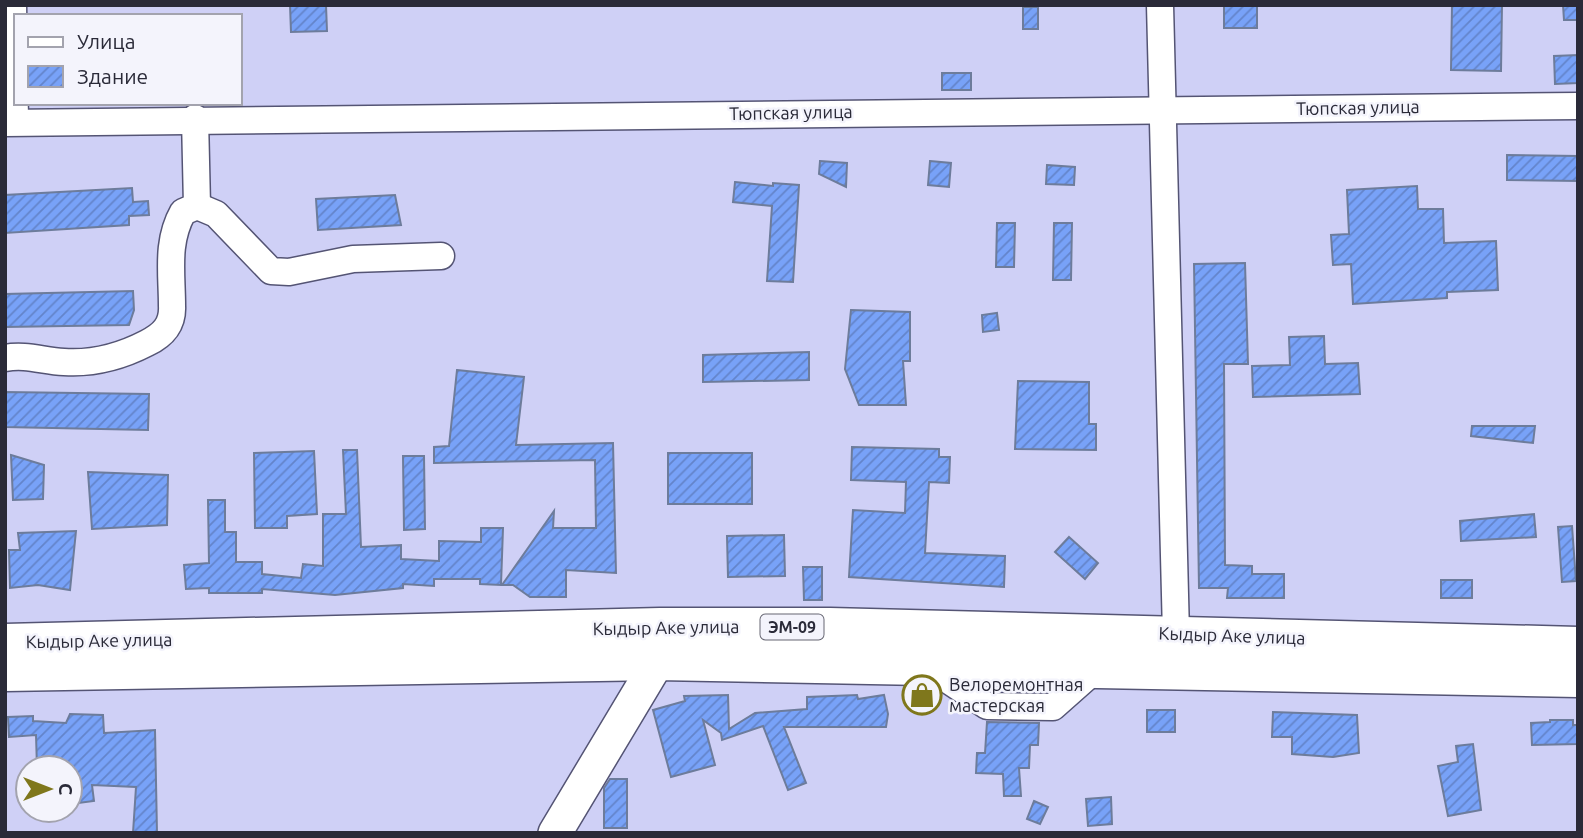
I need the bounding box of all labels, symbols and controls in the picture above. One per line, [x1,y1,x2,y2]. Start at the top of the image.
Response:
legend [14,14,242,105]
text: Улица [77,29,135,53]
text: Здание [77,64,148,88]
street label: Тюпская улица [1296,96,1420,118]
street label: Тюпская улица [729,101,853,123]
road number: ЭМ-09 [760,614,824,640]
street label: Кыдыр Аке улица [592,616,740,638]
street label: Кыдыр Аке улица [1158,622,1306,648]
street label: Кыдыр Аке улица [25,629,173,651]
shop icon: Велоремонтная мастерская [901,674,943,716]
place label: Велоремонтная мастерская [949,674,1083,715]
north arrow [14,754,84,824]
text: С [55,783,77,795]

